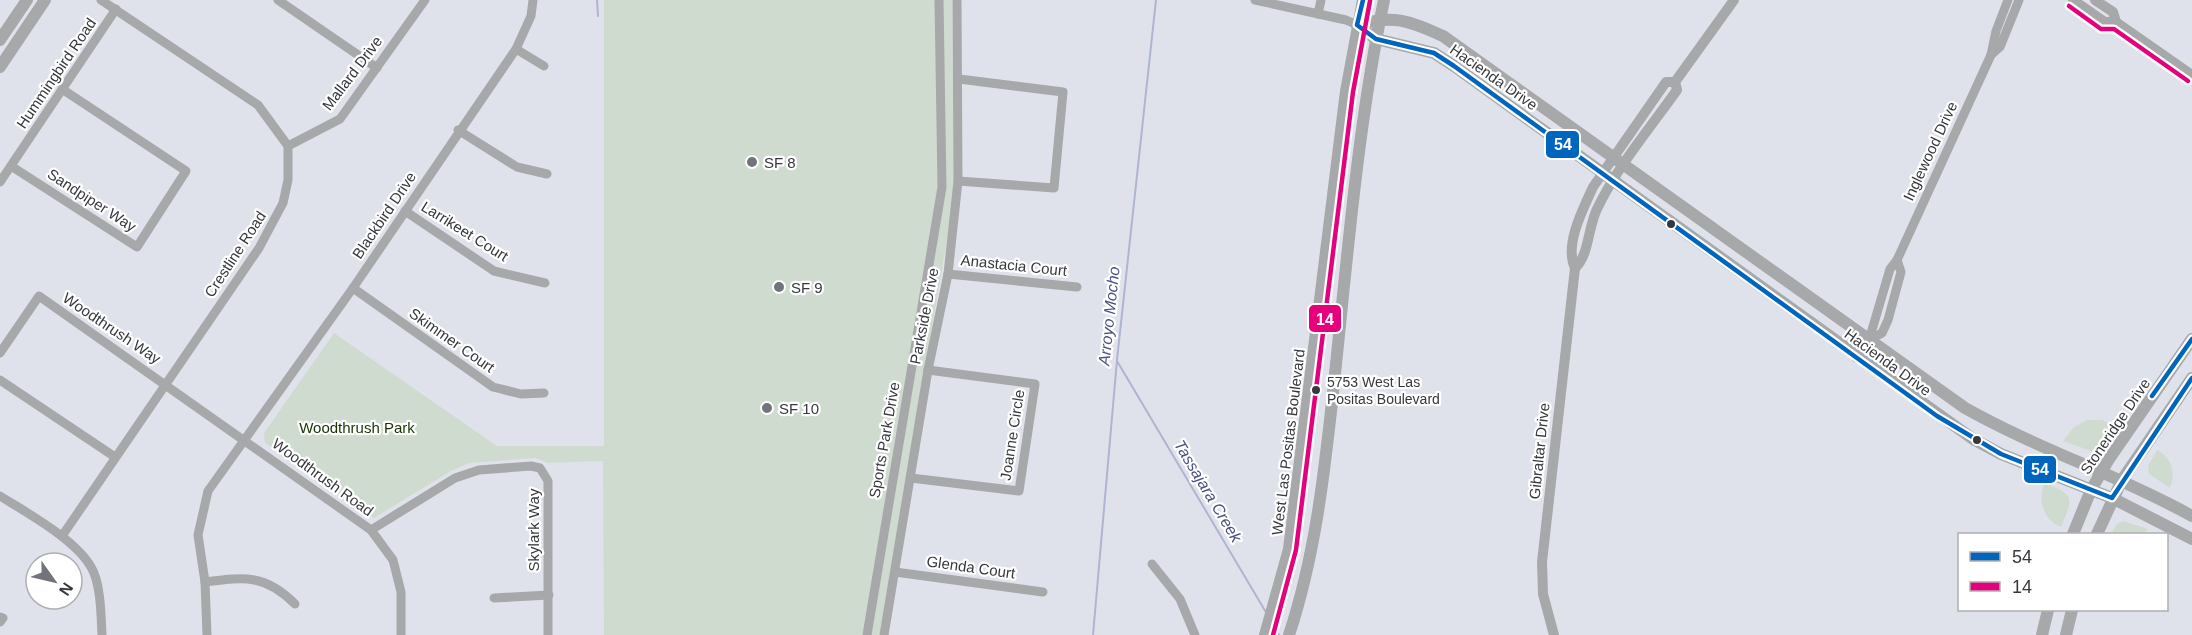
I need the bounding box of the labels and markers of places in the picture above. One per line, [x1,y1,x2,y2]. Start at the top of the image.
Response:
place label: SF 8 [764,154,796,171]
marker: SF 8 [745,155,759,169]
unlabelled marker [1665,218,1677,230]
place label: SF 9 [791,279,823,296]
marker: SF 9 [772,280,786,294]
place label: 5753 West Las Positas Boulevard [1327,374,1440,407]
marker: 5753 West Las Positas Boulevard [1310,384,1322,396]
place label: SF 10 [779,400,819,417]
marker: SF 10 [760,401,774,415]
unlabelled marker [1971,434,1983,446]

